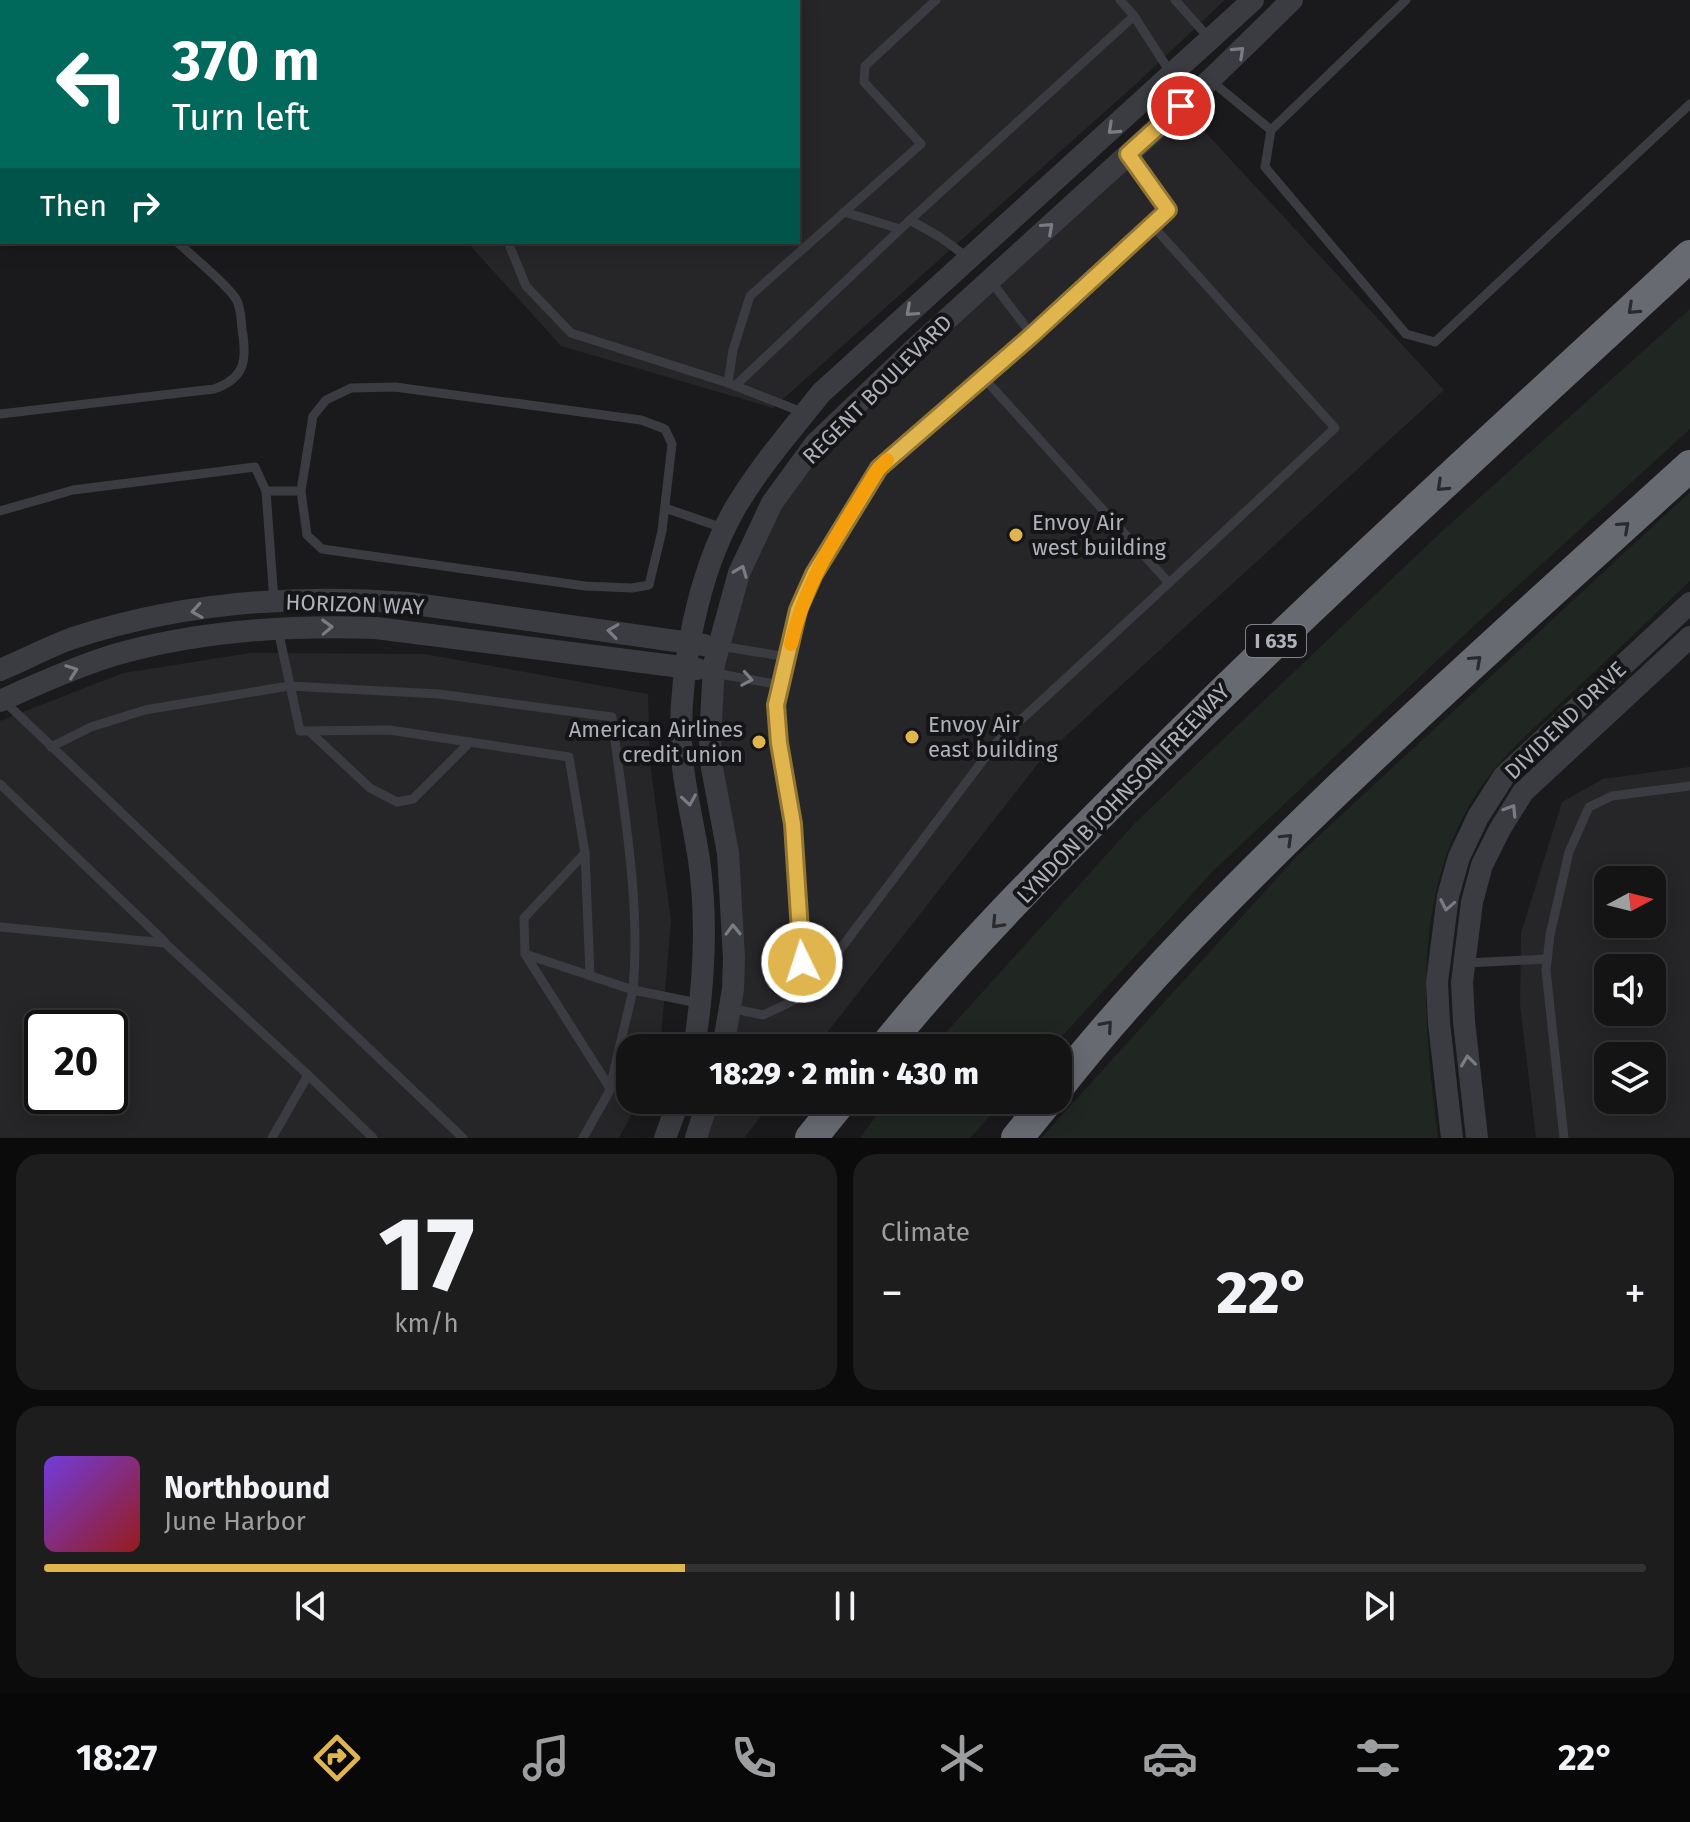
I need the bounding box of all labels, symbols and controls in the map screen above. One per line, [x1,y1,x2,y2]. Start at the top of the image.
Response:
text: 370 m [172,28,320,95]
icon: left [40,32,144,136]
one-way arrow [1230,48,1245,62]
pin [1147,72,1215,140]
icon: arrive [1159,84,1203,128]
text: Turn left [172,96,310,140]
one-way arrow [1108,120,1123,134]
icon: right [123,184,167,228]
text: Then [40,188,107,224]
one-way arrow [1038,223,1053,237]
one-way arrow [1628,300,1642,315]
one-way arrow [906,301,921,316]
street label: REGENT BOULEVARD [797,309,958,470]
one-way arrow [1437,477,1452,491]
place label: Envoy Air west building [1032,509,1166,561]
one-way arrow [1614,522,1629,536]
marker: Envoy Air west building [1007,526,1025,544]
one-way arrow [731,565,748,579]
street label: HORIZON WAY [285,589,425,620]
one-way arrow [190,602,204,619]
one-way arrow [321,619,334,636]
one-way arrow [606,623,619,640]
road number: I 635 [1246,625,1306,657]
one-way arrow [1467,656,1482,670]
street label: DIVIDEND DRIVE [1499,656,1632,785]
one-way arrow [64,664,78,680]
one-way arrow [740,669,754,686]
street label: LYNDON B JOHNSON FREEWAY [1011,678,1236,909]
place label: Envoy Air east building [928,711,1058,763]
place label: American Airlines credit union [569,716,743,768]
marker: Envoy Air east building [903,728,921,746]
marker: American Airlines credit union [750,733,768,751]
one-way arrow [679,793,696,807]
one-way arrow [1502,804,1517,819]
one-way arrow [1278,833,1292,848]
north arrow [1594,866,1666,938]
map controls [1594,866,1666,1114]
one-way arrow [1439,898,1456,912]
one-way arrow [992,913,1006,928]
position arrow [760,920,844,1004]
one-way arrow [724,923,742,936]
button: sound [1594,954,1666,1026]
speed limit sign: 20 [24,1010,128,1114]
one-way arrow [1097,1021,1112,1036]
button: layers [1594,1042,1666,1114]
one-way arrow [1460,1054,1477,1067]
text: 18:29 · 2 min · 430 m [709,1056,979,1092]
text: 17 [378,1193,475,1318]
text: Climate [881,1217,970,1248]
text: 22° [1217,1257,1311,1329]
text: − [881,1267,903,1320]
text: + [1624,1267,1646,1320]
text: km/h [394,1308,459,1339]
text: Northbound [164,1470,330,1506]
text: June Harbor [164,1506,306,1537]
icon: previous [289,1584,333,1628]
icon: pause [823,1584,867,1628]
icon: next [1357,1584,1401,1628]
icon: directions [309,1730,365,1786]
icon: music [518,1730,574,1786]
icon: phone [726,1730,782,1786]
icon: climate [934,1730,990,1786]
icon: car [1142,1730,1198,1786]
icon: filters [1350,1730,1406,1786]
text: 18:27 [76,1736,157,1780]
text: 22° [1558,1736,1614,1780]

